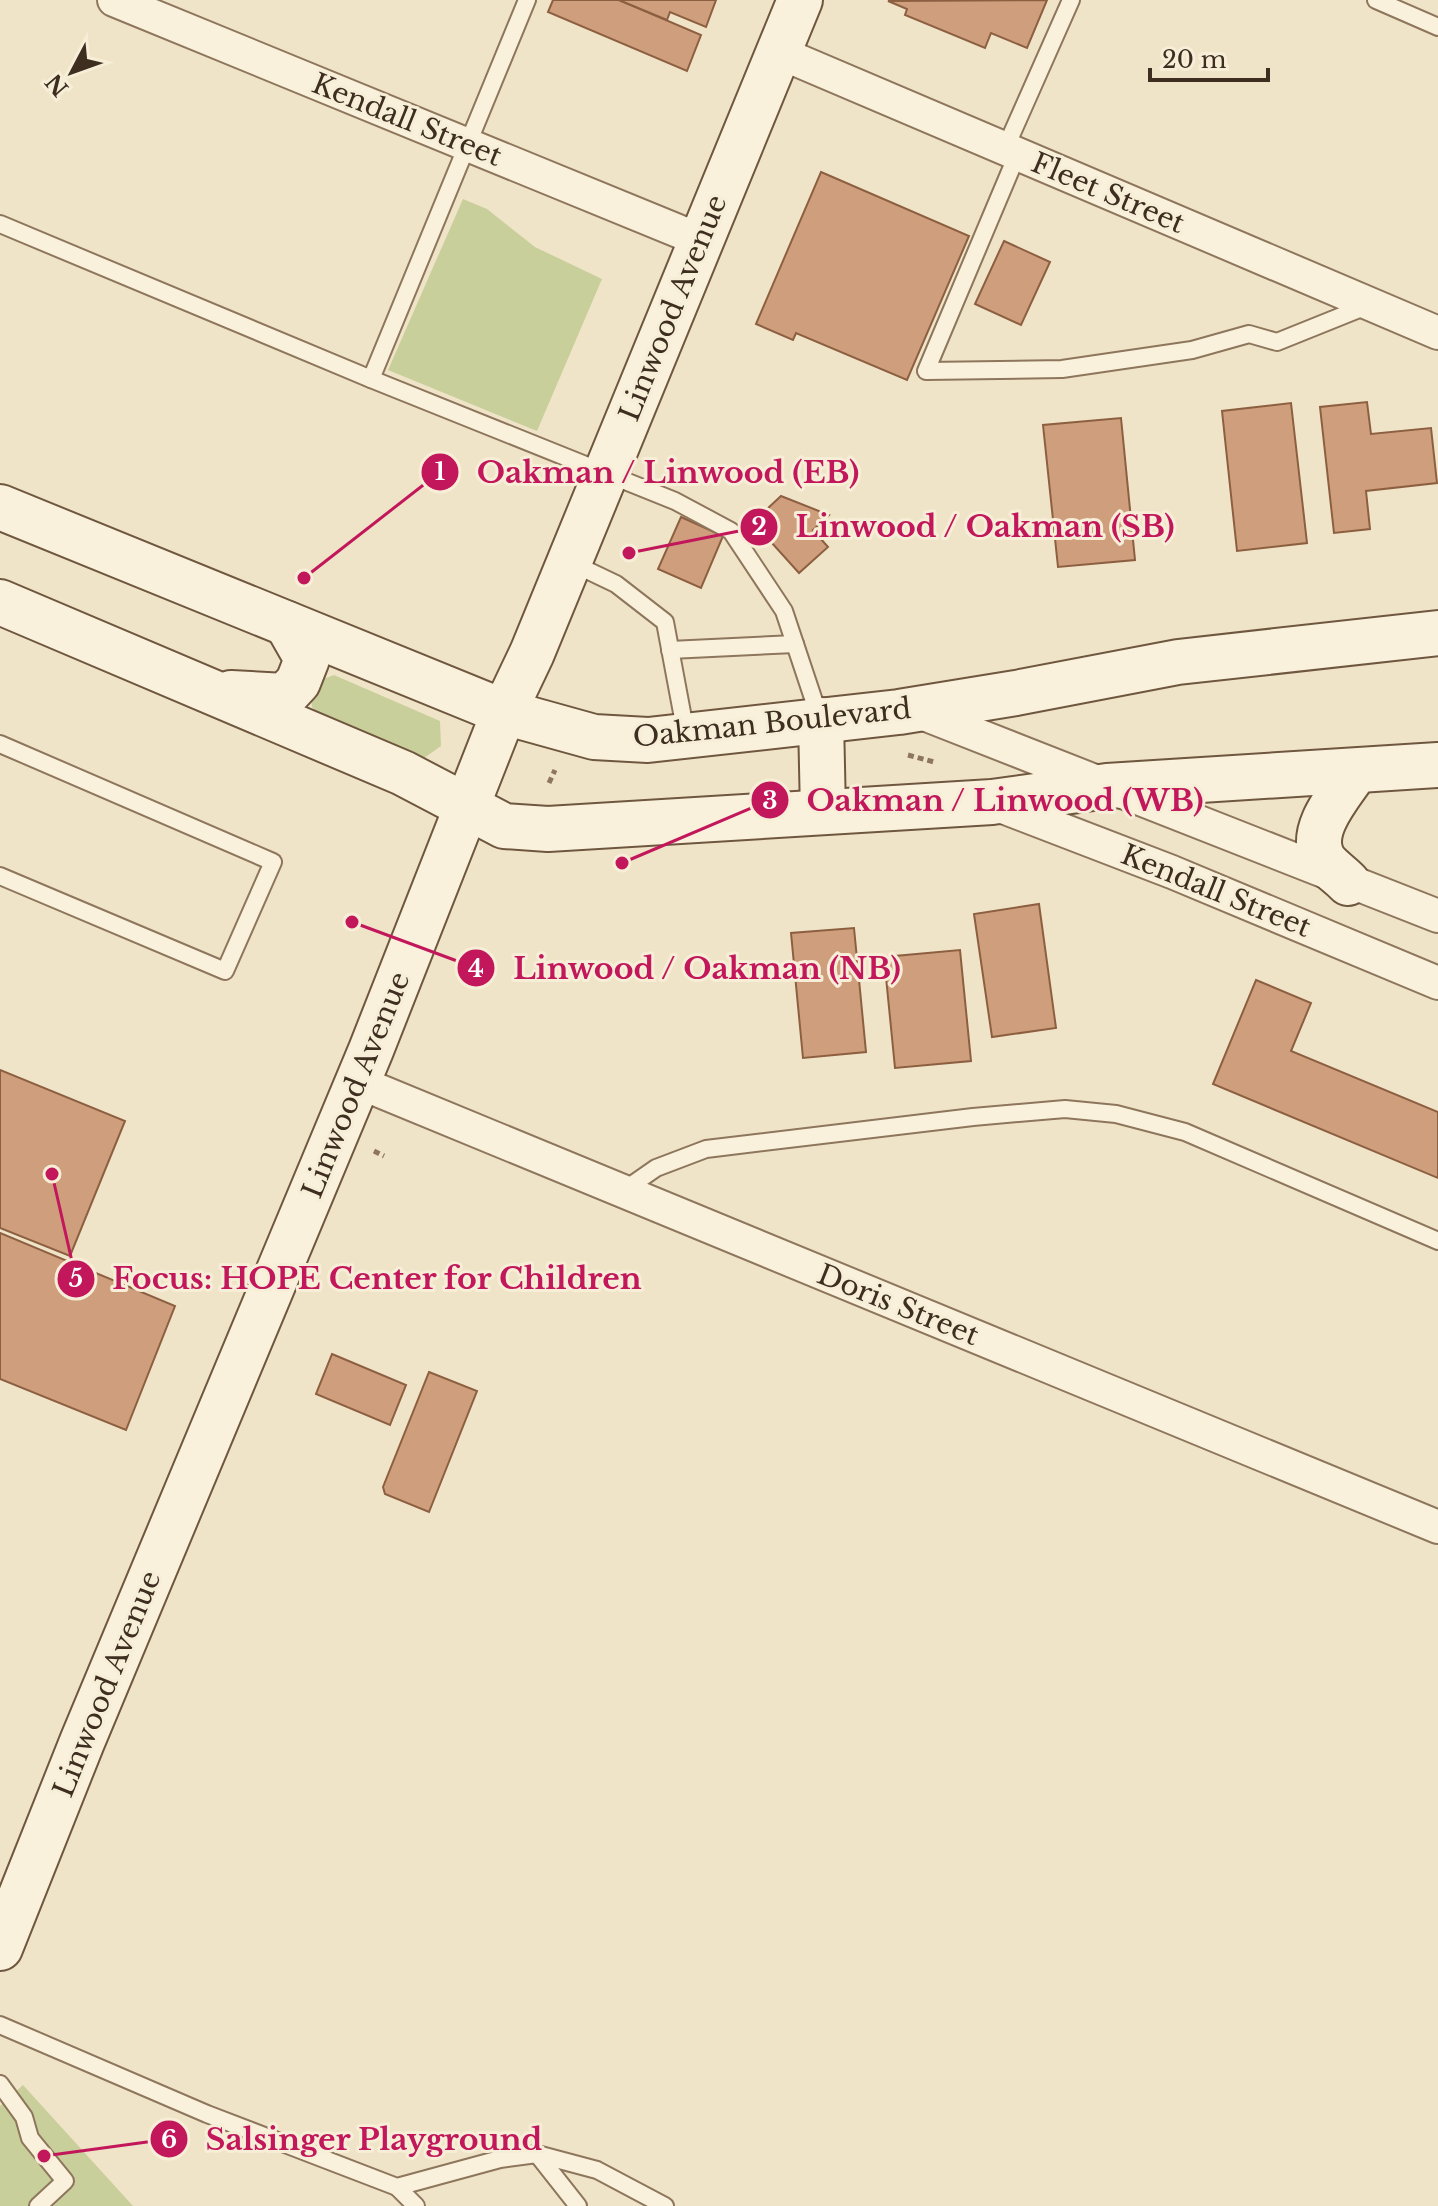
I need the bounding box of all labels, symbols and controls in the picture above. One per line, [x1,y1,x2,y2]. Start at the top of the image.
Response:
north arrow [32,32,112,112]
scale bar [1150,32,1268,82]
text: 20 m [1162,45,1227,74]
street label: Kendall Street [307,66,507,174]
text: N [40,68,74,101]
street label: Fleet Street [1026,145,1190,241]
street label: Linwood Avenue [612,190,734,426]
callout: Oakman / Linwood (EB) [420,445,876,499]
text: Oakman / Linwood (EB) [477,454,859,491]
text: 1 [435,457,445,486]
callout: Linwood / Oakman (SB) [739,500,1192,554]
text: Linwood / Oakman (SB) [796,508,1175,545]
text: 2 [751,512,767,541]
street label: Oakman Boulevard [631,691,913,755]
callout: Oakman / Linwood (WB) [750,773,1220,827]
text: Oakman / Linwood (WB) [807,782,1204,819]
text: 3 [762,786,778,815]
street label: Kendall Street [1116,837,1316,945]
callout: Linwood / Oakman (NB) [456,941,917,995]
text: Linwood / Oakman (NB) [513,950,901,987]
text: 4 [468,954,484,983]
street label: Linwood Avenue [295,967,417,1203]
callout: Focus: HOPE Center for Children [56,1252,658,1306]
street label: Doris Street [812,1257,984,1353]
text: Focus: HOPE Center for Children [112,1260,642,1297]
text: 5 [69,1264,83,1293]
street label: Linwood Avenue [46,1566,168,1802]
callout: Salsinger Playground [149,2112,558,2166]
text: Salsinger Playground [206,2121,543,2158]
text: 6 [161,2125,177,2154]

